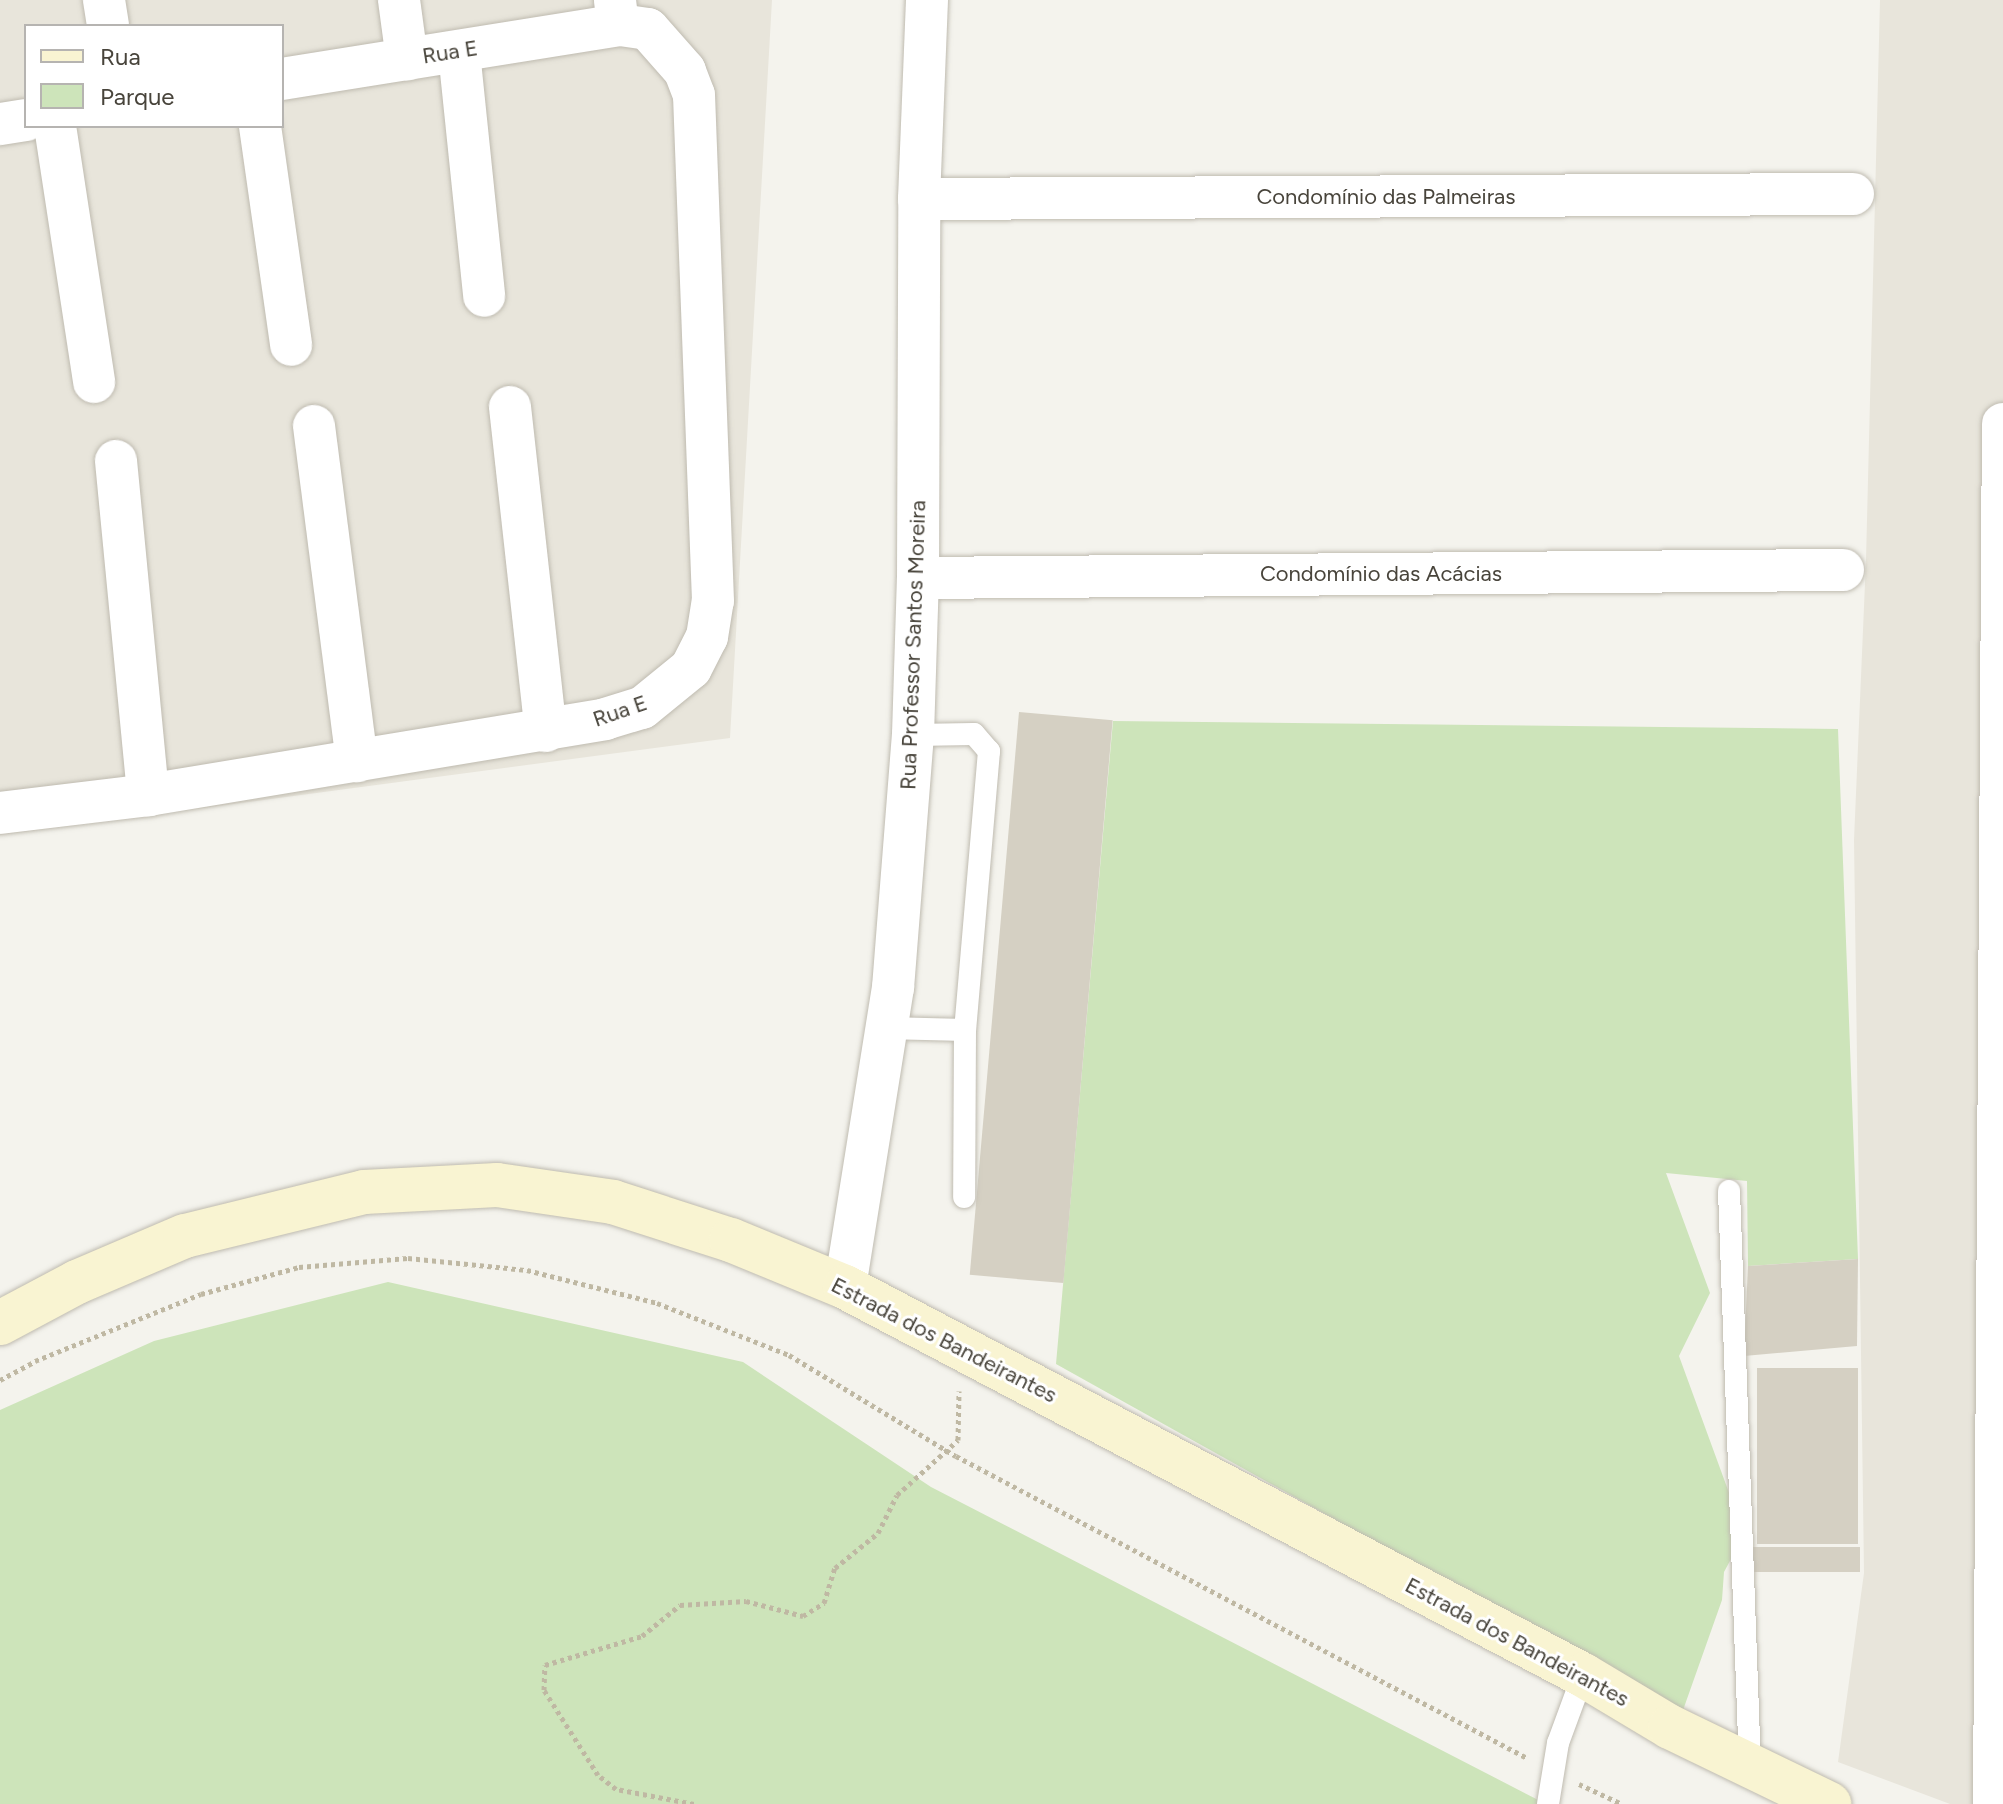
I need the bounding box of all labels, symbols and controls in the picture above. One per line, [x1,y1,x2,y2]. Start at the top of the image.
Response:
legend [24,24,284,128]
street label: Rua E [420,35,480,69]
text: Rua [100,42,141,71]
text: Parque [100,82,174,111]
street label: Condomínio das Palmeiras [1256,184,1516,210]
street label: Rua Professor Santos Moreira [895,500,931,790]
street label: Condomínio das Acácias [1260,561,1502,587]
street label: Rua E [589,689,651,733]
street label: Estrada dos Bandeirantes [827,1272,1061,1408]
street label: Estrada dos Bandeirantes [1401,1572,1633,1712]

